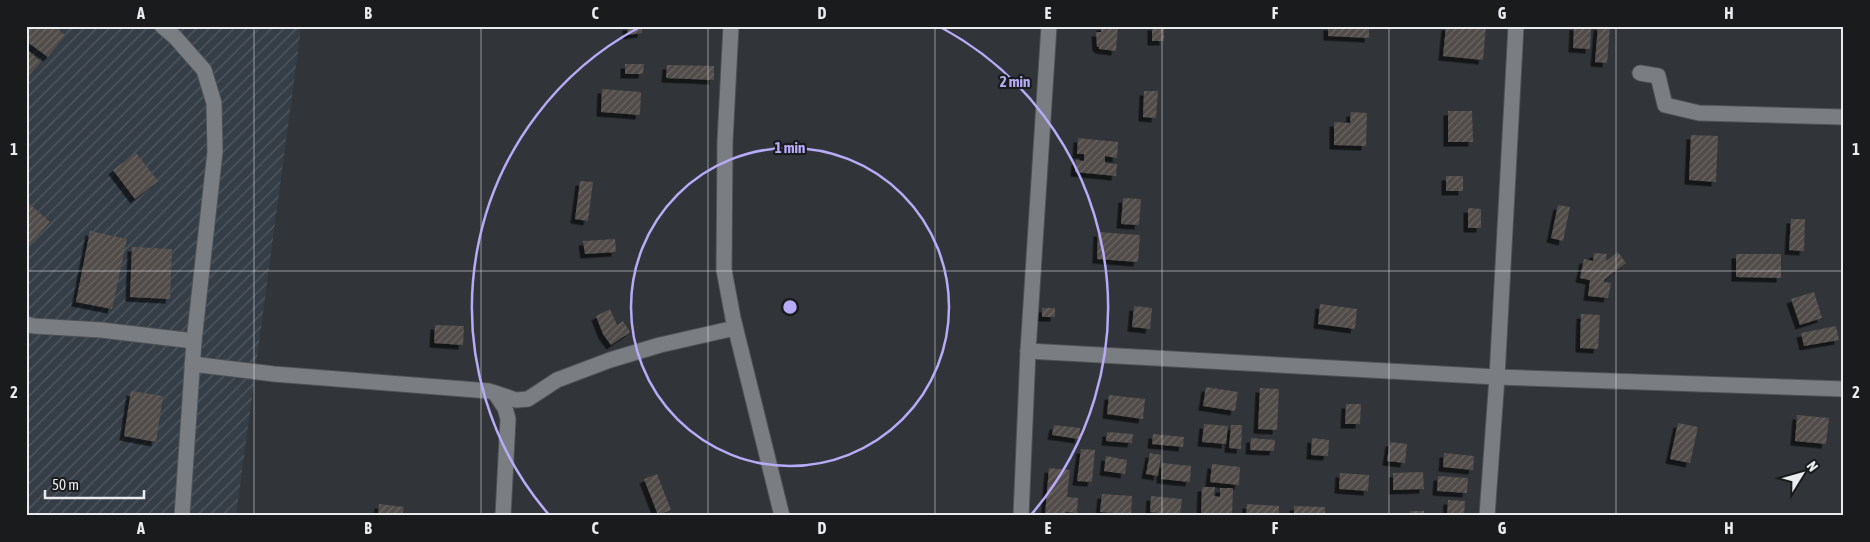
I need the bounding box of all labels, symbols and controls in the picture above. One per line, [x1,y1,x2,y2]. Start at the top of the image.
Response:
text: A [136,4,145,22]
text: B [364,4,372,22]
text: C [591,4,599,22]
text: D [818,4,827,22]
text: E [1045,4,1052,22]
text: F [1272,4,1279,22]
text: G [1498,4,1507,22]
text: H [1724,4,1734,22]
text: 2 min [1000,73,1030,90]
text: 1 min [775,139,805,156]
text: 1 [10,140,18,158]
text: 1 [1852,140,1860,158]
centre of rings [781,298,799,316]
text: 2 [10,383,18,401]
text: 2 [1852,383,1860,401]
north arrow [1778,450,1828,500]
text: N [1804,458,1821,474]
scale bar [45,467,144,499]
text: 50 m [52,476,79,493]
text: A [136,519,145,537]
text: B [364,519,372,537]
text: C [591,519,599,537]
text: D [818,519,827,537]
text: E [1045,519,1052,537]
text: F [1272,519,1279,537]
text: G [1498,519,1507,537]
text: H [1724,519,1734,537]

